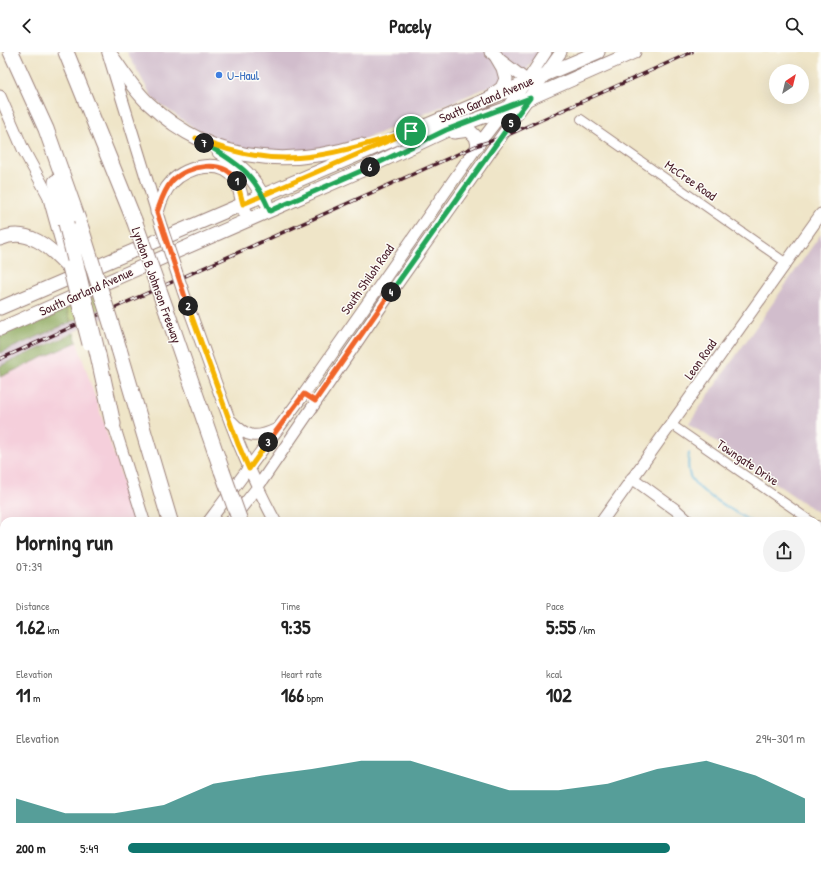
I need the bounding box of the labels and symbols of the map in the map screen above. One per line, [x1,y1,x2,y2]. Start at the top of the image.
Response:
north arrow [769,64,809,104]
place label: U-Haul [227,66,260,84]
marker: U-Haul [214,70,224,80]
street label: South Garland Avenue [436,71,536,127]
pin: 5 [501,113,521,133]
pin [394,114,428,148]
pin: 7 [194,133,214,153]
street label: McCree Road [661,156,721,204]
pin: 6 [360,157,380,177]
pin: 1 [227,171,247,191]
street label: Lyndon B Johnson Freeway [128,224,187,346]
street label: South Shiloh Road [336,240,398,318]
street label: South Garland Avenue [36,262,136,320]
pin: 4 [381,282,401,302]
pin: 2 [178,296,198,316]
street label: Leon Road [680,335,720,383]
pin: 3 [258,432,278,452]
street label: Towngate Drive [713,435,783,489]

